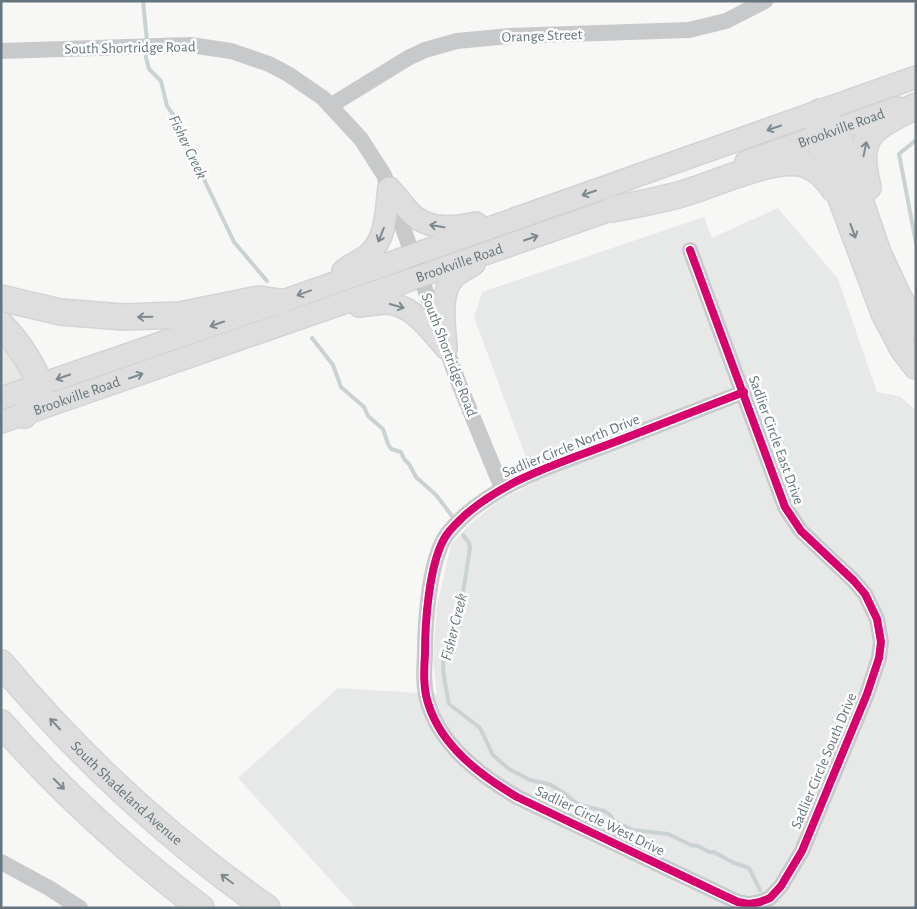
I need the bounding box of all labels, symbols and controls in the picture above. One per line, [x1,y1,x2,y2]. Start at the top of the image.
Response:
street label: Orange Street [501,27,583,45]
street label: South Shortridge Road [64,39,196,57]
street label: Brookville Road [796,106,887,150]
water label: Fisher Creek [166,113,210,181]
one-way arrow [766,124,782,133]
one-way arrow [861,142,870,158]
one-way arrow [582,189,598,198]
one-way arrow [429,220,445,230]
one-way arrow [849,223,858,239]
one-way arrow [375,227,385,242]
one-way arrow [523,232,539,242]
street label: Brookville Road [414,241,505,285]
one-way arrow [297,289,312,298]
street label: South Shortridge Road [418,291,480,419]
one-way arrow [389,302,405,312]
one-way arrow [137,312,154,322]
one-way arrow [209,319,225,329]
one-way arrow [127,370,143,380]
one-way arrow [56,372,72,382]
street label: Brookville Road [31,374,122,418]
street label: Sadlier Circle East Drive [746,374,806,507]
street label: Sadlier Circle North Drive [500,412,642,480]
water label: Fisher Creek [438,592,470,662]
street label: Sadlier Circle South Drive [789,691,860,831]
one-way arrow [49,718,61,731]
street label: South Shadeland Avenue [68,738,185,848]
one-way arrow [52,778,65,790]
street label: Sadlier Circle West Drive [533,783,667,859]
one-way arrow [221,874,234,885]

